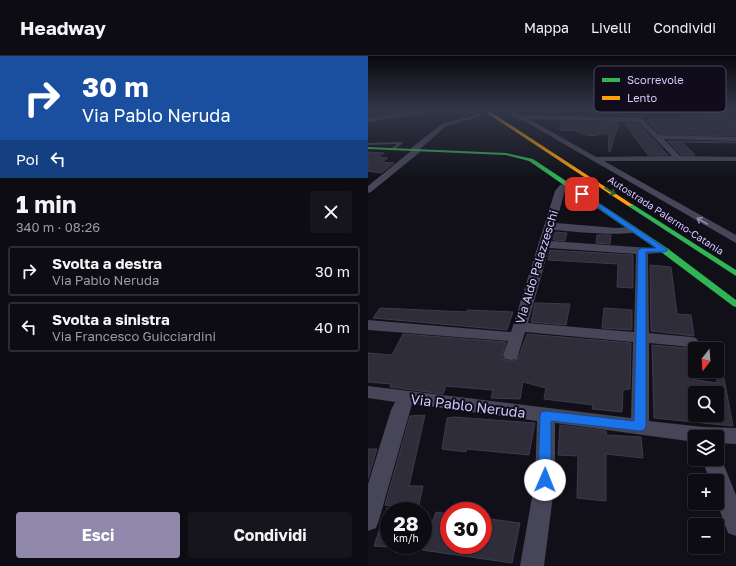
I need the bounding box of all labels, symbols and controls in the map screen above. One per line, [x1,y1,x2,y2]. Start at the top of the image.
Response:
text: Headway [20,16,106,39]
text: Mappa [524,19,569,36]
text: Livelli [591,19,631,36]
text: Condividi [653,19,716,36]
legend [594,66,726,112]
text: 30 m [82,70,149,103]
icon: right [16,72,68,124]
text: Scorrevole [627,73,684,86]
text: Lento [627,91,658,104]
text: Via Pablo Neruda [82,104,231,126]
icon: left [47,148,69,170]
text: Poi [16,150,39,168]
street label: Autostrada Palermo-Catania [606,173,726,257]
pin [565,177,599,211]
icon: arrive [571,183,593,205]
one-way arrow [604,188,616,196]
text: 1 min [16,189,76,218]
button: close [310,191,352,233]
street label: Via Aldo Palazzeschi [512,208,561,326]
one-way arrow [696,216,708,224]
text: 340 m · 08:26 [16,219,100,235]
text: Svolta a destra [52,254,162,272]
icon: right [18,260,40,282]
text: 30 m [315,262,350,280]
text: Via Pablo Neruda [52,272,159,288]
text: Svolta a sinistra [52,310,170,328]
icon: left [18,316,40,338]
text: 40 m [315,318,350,336]
text: Via Francesco Guicciardini [52,328,216,344]
north arrow [688,342,724,378]
map controls [688,342,724,554]
button: search [688,386,724,422]
street label: Via Pablo Neruda [410,390,526,421]
button: layers [688,430,724,466]
position arrow [524,459,566,501]
button: + [688,474,724,510]
speed limit sign: 30 [440,502,492,554]
text: 28 [393,511,418,535]
button: Esci [16,512,180,558]
button: Condividi [188,512,352,558]
button: − [688,518,724,554]
text: km/h [393,532,419,544]

